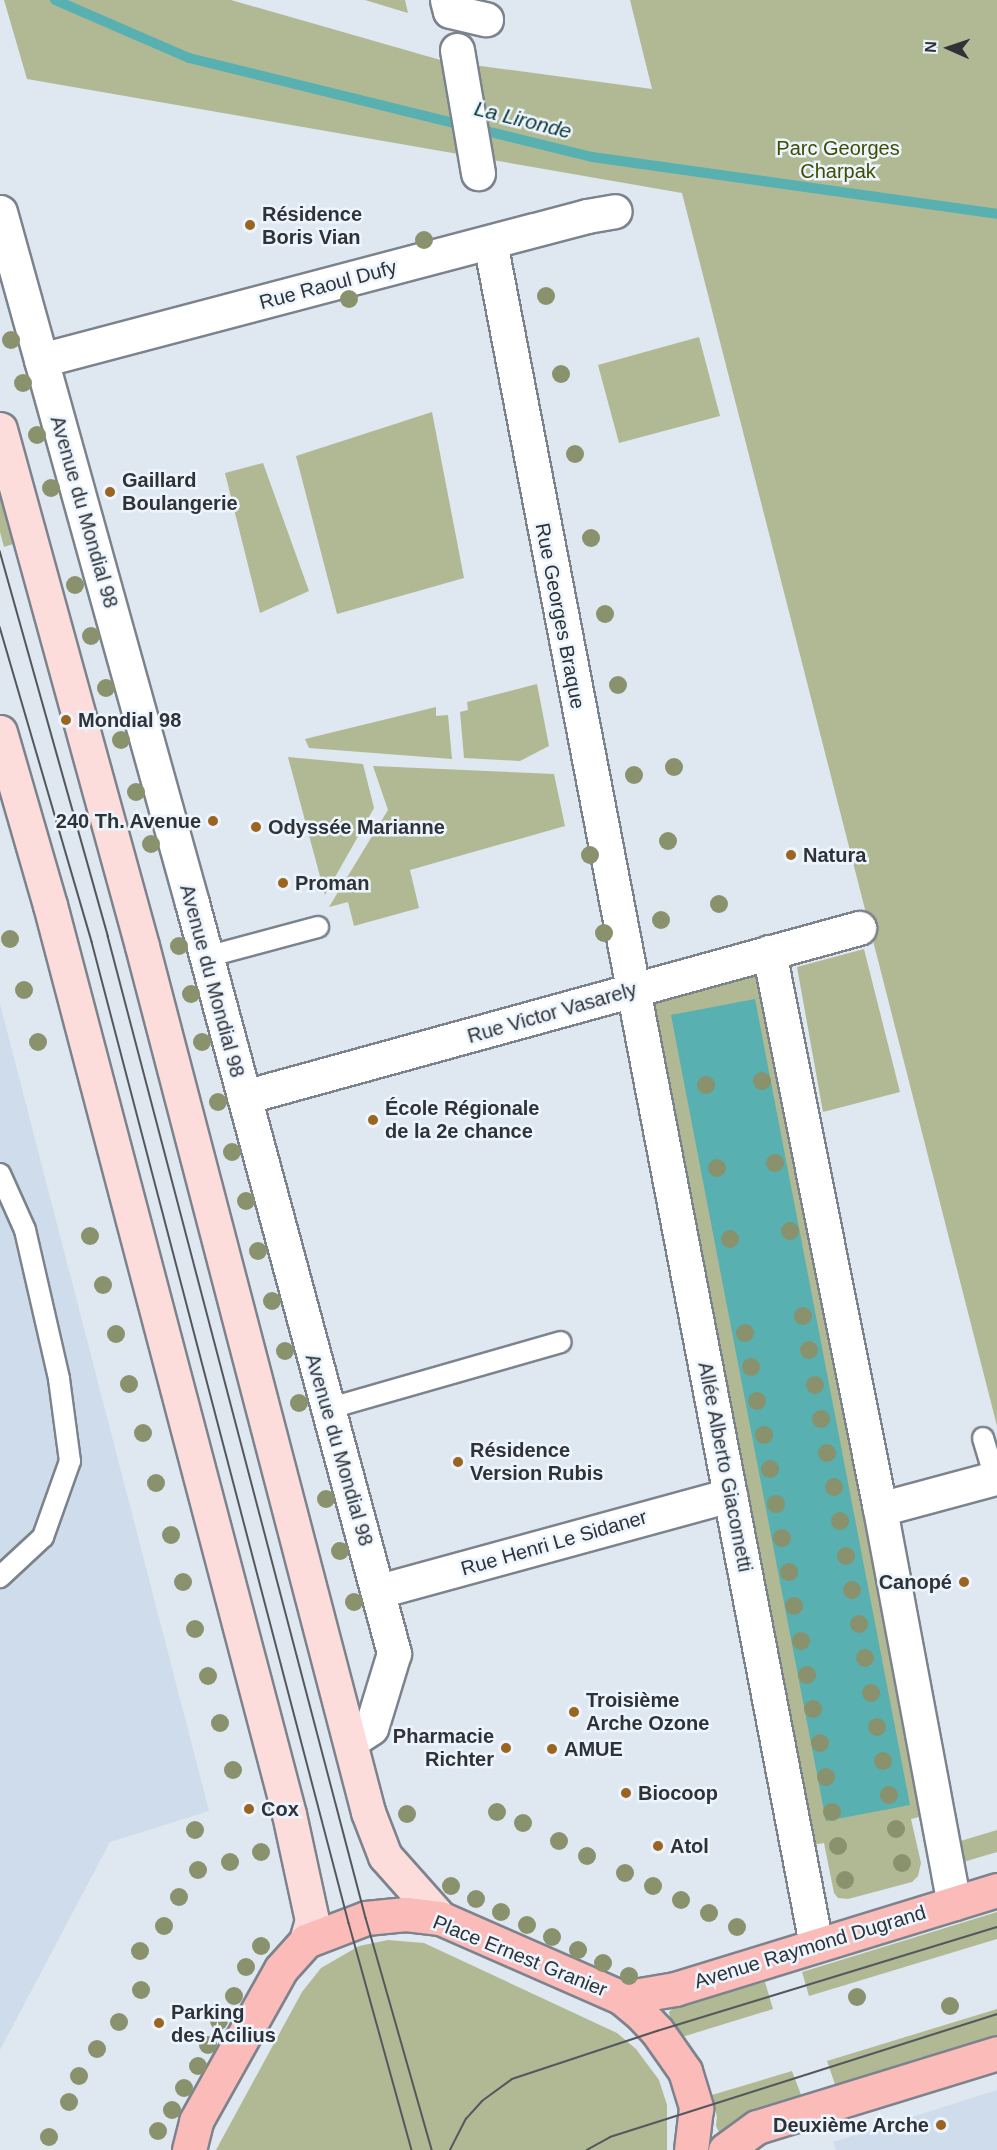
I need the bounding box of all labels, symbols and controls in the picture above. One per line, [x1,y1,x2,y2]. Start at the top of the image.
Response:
north arrow [919,18,979,78]
text: N [922,41,939,53]
water label: La Lironde [472,96,574,144]
park label: Parc Georges Charpak [776,136,900,183]
place label: Résidence Boris Vian [262,202,362,249]
marker: Résidence Boris Vian [243,218,257,232]
street label: Rue Raoul Dufy [257,255,399,315]
street label: Avenue du Mondial 98 [45,413,123,611]
place label: Gaillard Boulangerie [122,468,238,515]
marker: Gaillard Boulangerie [103,485,117,499]
street label: Rue Georges Braque [530,521,590,711]
place label: Mondial 98 [78,708,181,732]
marker: Mondial 98 [59,713,73,727]
place label: 240 Th. Avenue [55,809,201,833]
marker: 240 Th. Avenue [206,814,220,828]
place label: Odyssée Marianne [268,815,445,839]
marker: Odyssée Marianne [249,820,263,834]
place label: Natura [803,843,866,867]
marker: Natura [784,848,798,862]
place label: Proman [295,871,369,895]
marker: Proman [276,876,290,890]
street label: Avenue du Mondial 98 [175,882,249,1080]
street label: Rue Victor Vasarely [465,977,639,1049]
place label: École Régionale de la 2e chance [385,1096,539,1143]
marker: École Régionale de la 2e chance [366,1113,380,1127]
street label: Avenue du Mondial 98 [300,1351,378,1549]
street label: Allée Alberto Giacometti [693,1359,757,1575]
place label: Résidence Version Rubis [470,1438,603,1485]
marker: Résidence Version Rubis [451,1455,465,1469]
street label: Rue Henri Le Sidaner [458,1505,650,1581]
place label: Canopé [879,1570,952,1594]
marker: Canopé [957,1575,971,1589]
place label: Troisième Arche Ozone [586,1688,709,1735]
marker: Troisième Arche Ozone [567,1705,581,1719]
place label: Pharmacie Richter [393,1724,494,1771]
place label: AMUE [564,1737,623,1761]
marker: Pharmacie Richter [499,1741,513,1755]
marker: AMUE [545,1742,559,1756]
place label: Biocoop [638,1781,718,1805]
marker: Biocoop [619,1786,633,1800]
place label: Cox [261,1797,299,1821]
marker: Cox [242,1802,256,1816]
place label: Atol [670,1834,709,1858]
marker: Atol [651,1839,665,1853]
street label: Avenue Raymond Dugrand [691,1900,929,1994]
street label: Place Ernest Granier [429,1910,611,2002]
place label: Parking des Acilius [171,2000,277,2047]
marker: Parking des Acilius [152,2016,166,2030]
place label: Deuxième Arche [772,2113,929,2137]
marker: Deuxième Arche [934,2118,948,2132]

